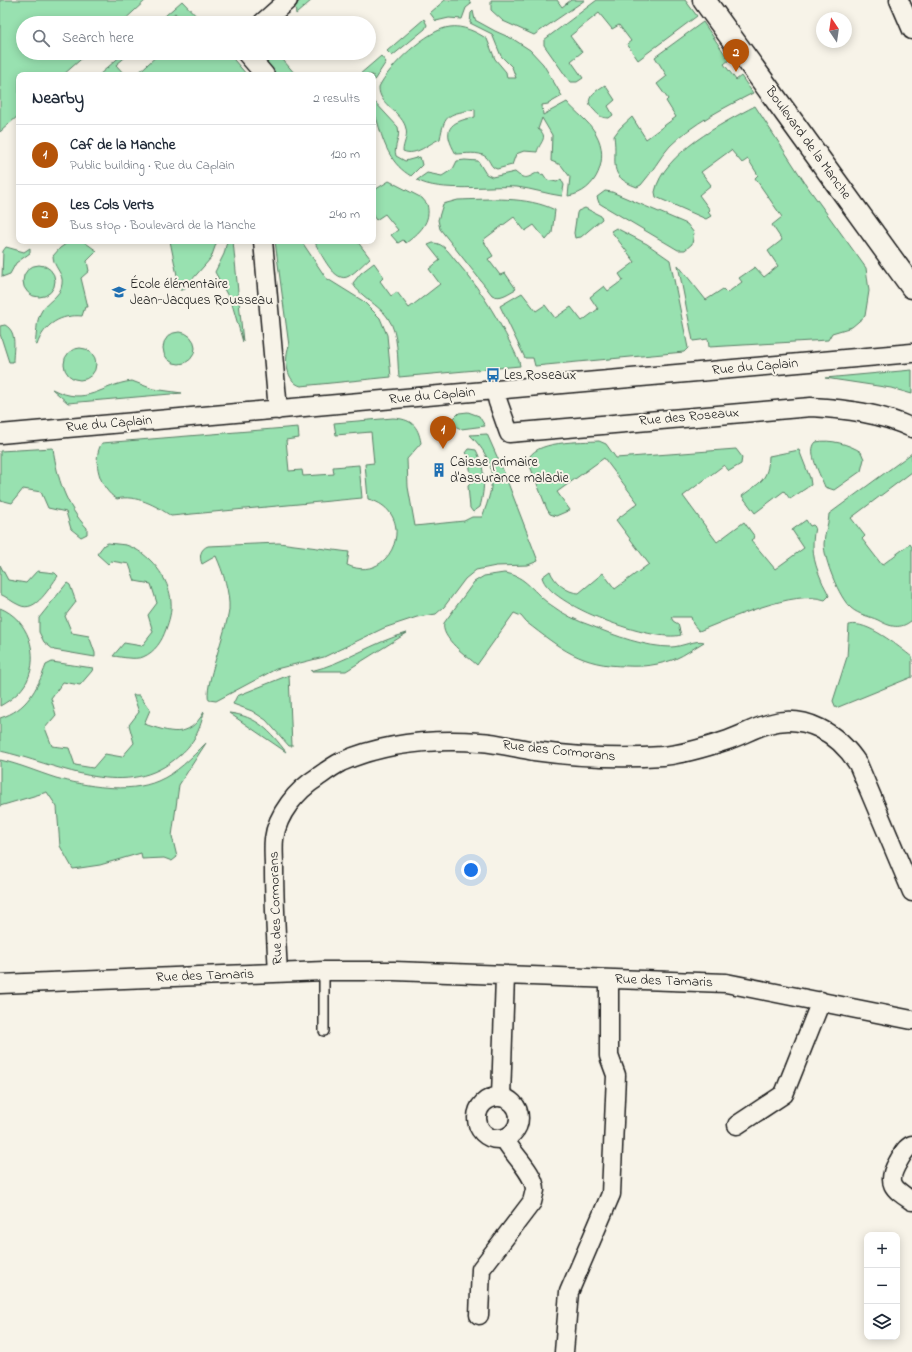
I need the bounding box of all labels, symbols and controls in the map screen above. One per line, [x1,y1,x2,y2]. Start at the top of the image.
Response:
north arrow [816,12,852,48]
search box [16,16,376,60]
icon: search [30,27,52,49]
text: Search here [62,27,134,49]
pin: 2 [723,39,749,72]
street label: Boulevard de la Manche [759,81,857,204]
text: Nearby [32,86,84,111]
text: 2 results [313,89,360,108]
text: Caf de la Manche [70,134,175,156]
text: 1 [43,145,47,164]
text: 120 m [330,145,360,164]
text: Public building · Rue du Caplain [70,156,235,175]
text: Les Cols Verts [70,194,154,216]
text: 2 [42,205,48,224]
text: 240 m [329,205,360,224]
text: Bus stop · Boulevard de la Manche [70,216,256,235]
place label: École élémentaire Jean-Jacques Rousseau [130,274,273,311]
school or university icon: École élémentaire Jean-Jacques Rousseau [111,284,127,300]
street label: Rue du Caplain [711,353,799,381]
place label: Les Roseaux [504,365,576,386]
bus stop icon: Les Roseaux [485,367,501,383]
street label: Rue du Caplain [388,382,476,410]
street label: Rue des Roseaux [638,402,740,432]
street label: Rue du Caplain [65,410,153,438]
pin: 1 [430,416,456,449]
place label: Caisse primaire d'assurance maladie [450,452,570,489]
building icon: Caisse primaire d'assurance maladie [431,462,447,478]
street label: Rue des Cormorans [501,735,617,767]
street label: Rue des Cormorans [264,851,288,965]
your location [461,860,481,880]
street label: Rue des Tamaris [156,964,254,988]
street label: Rue des Tamaris [615,969,713,993]
map controls [864,1232,900,1340]
button: + [864,1232,900,1268]
button: − [864,1268,900,1304]
button: layers [864,1304,900,1340]

